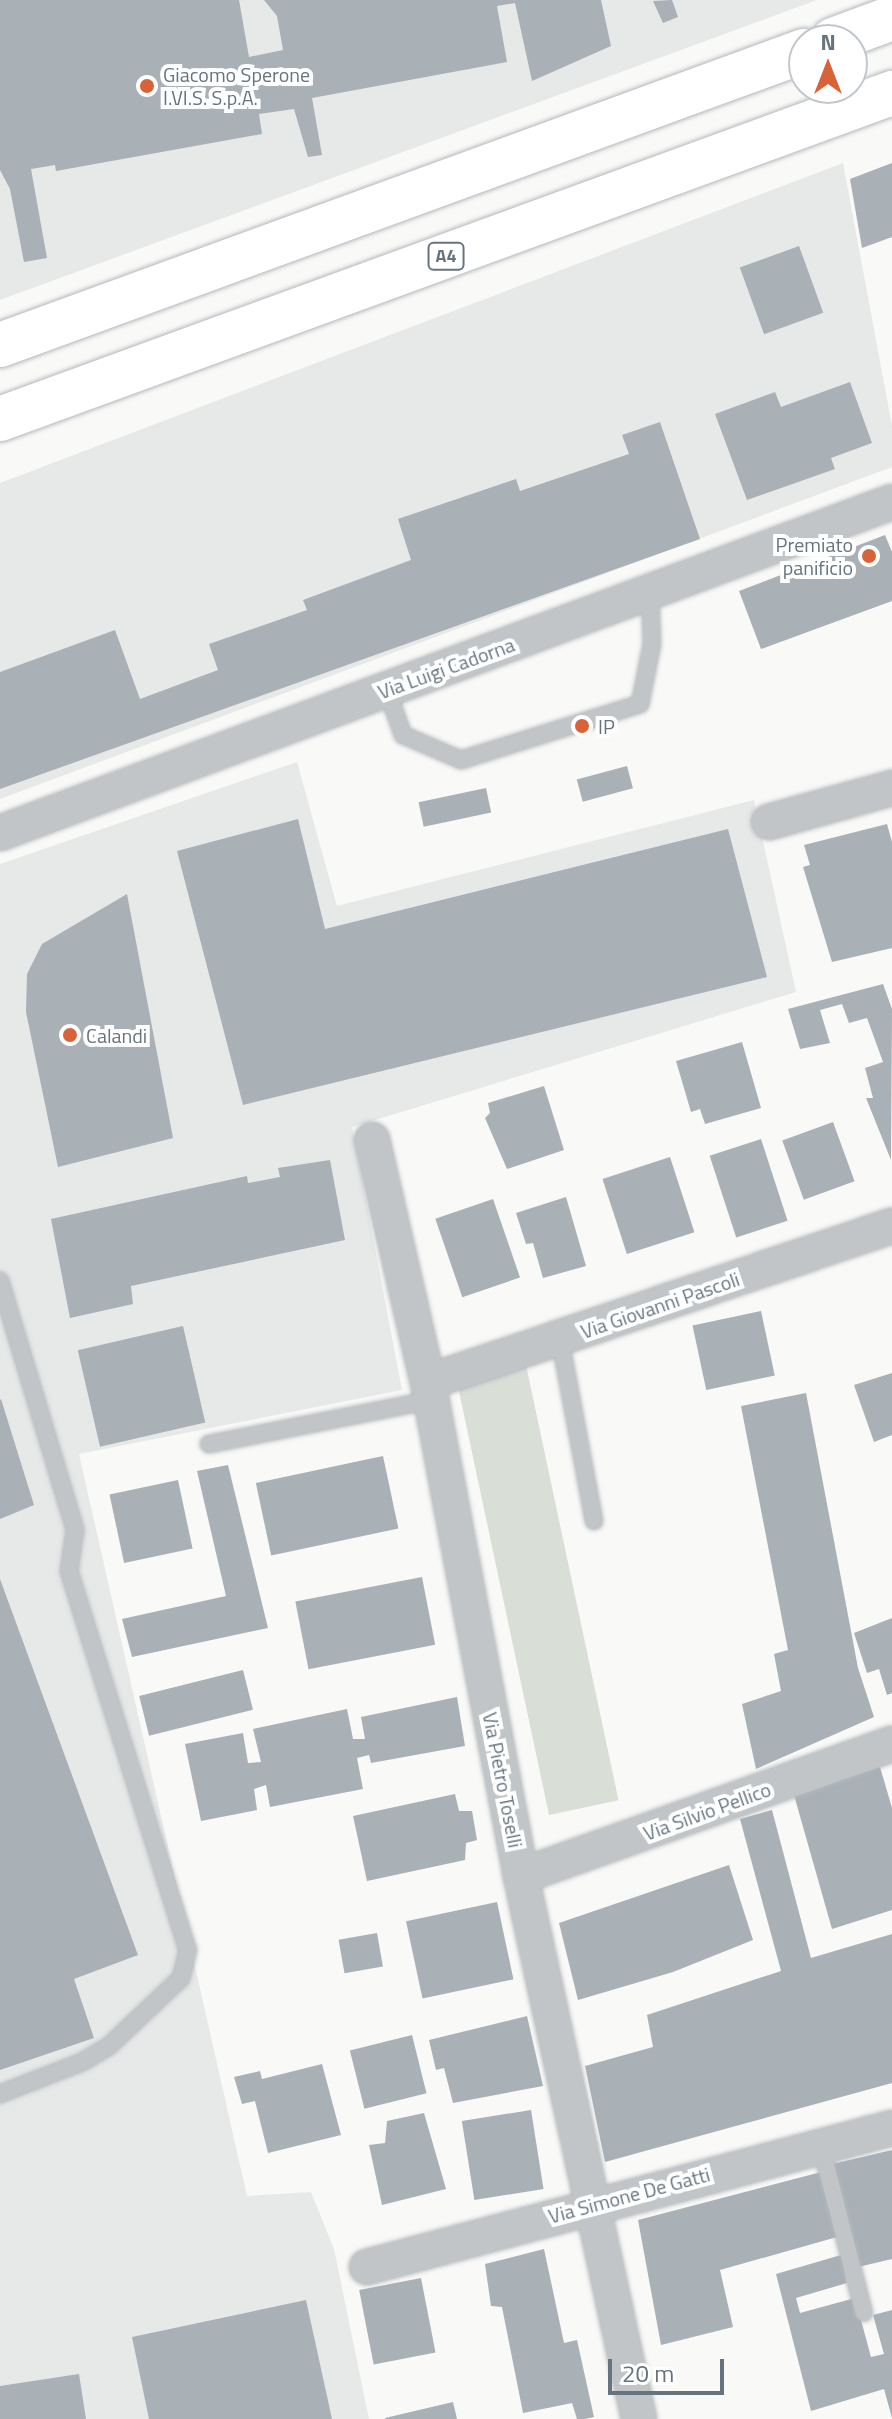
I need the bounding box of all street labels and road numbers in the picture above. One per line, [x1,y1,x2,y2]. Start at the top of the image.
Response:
road number: A4 [426,242,466,270]
street label: Via Luigi Cadorna [374,632,518,704]
street label: Via Giovanni Pascoli [577,1267,743,1343]
street label: Via Pietro Toselli [478,1710,528,1850]
street label: Via Silvio Pellico [640,1777,774,1845]
street label: Via Simone De Gatti [546,2162,712,2228]

